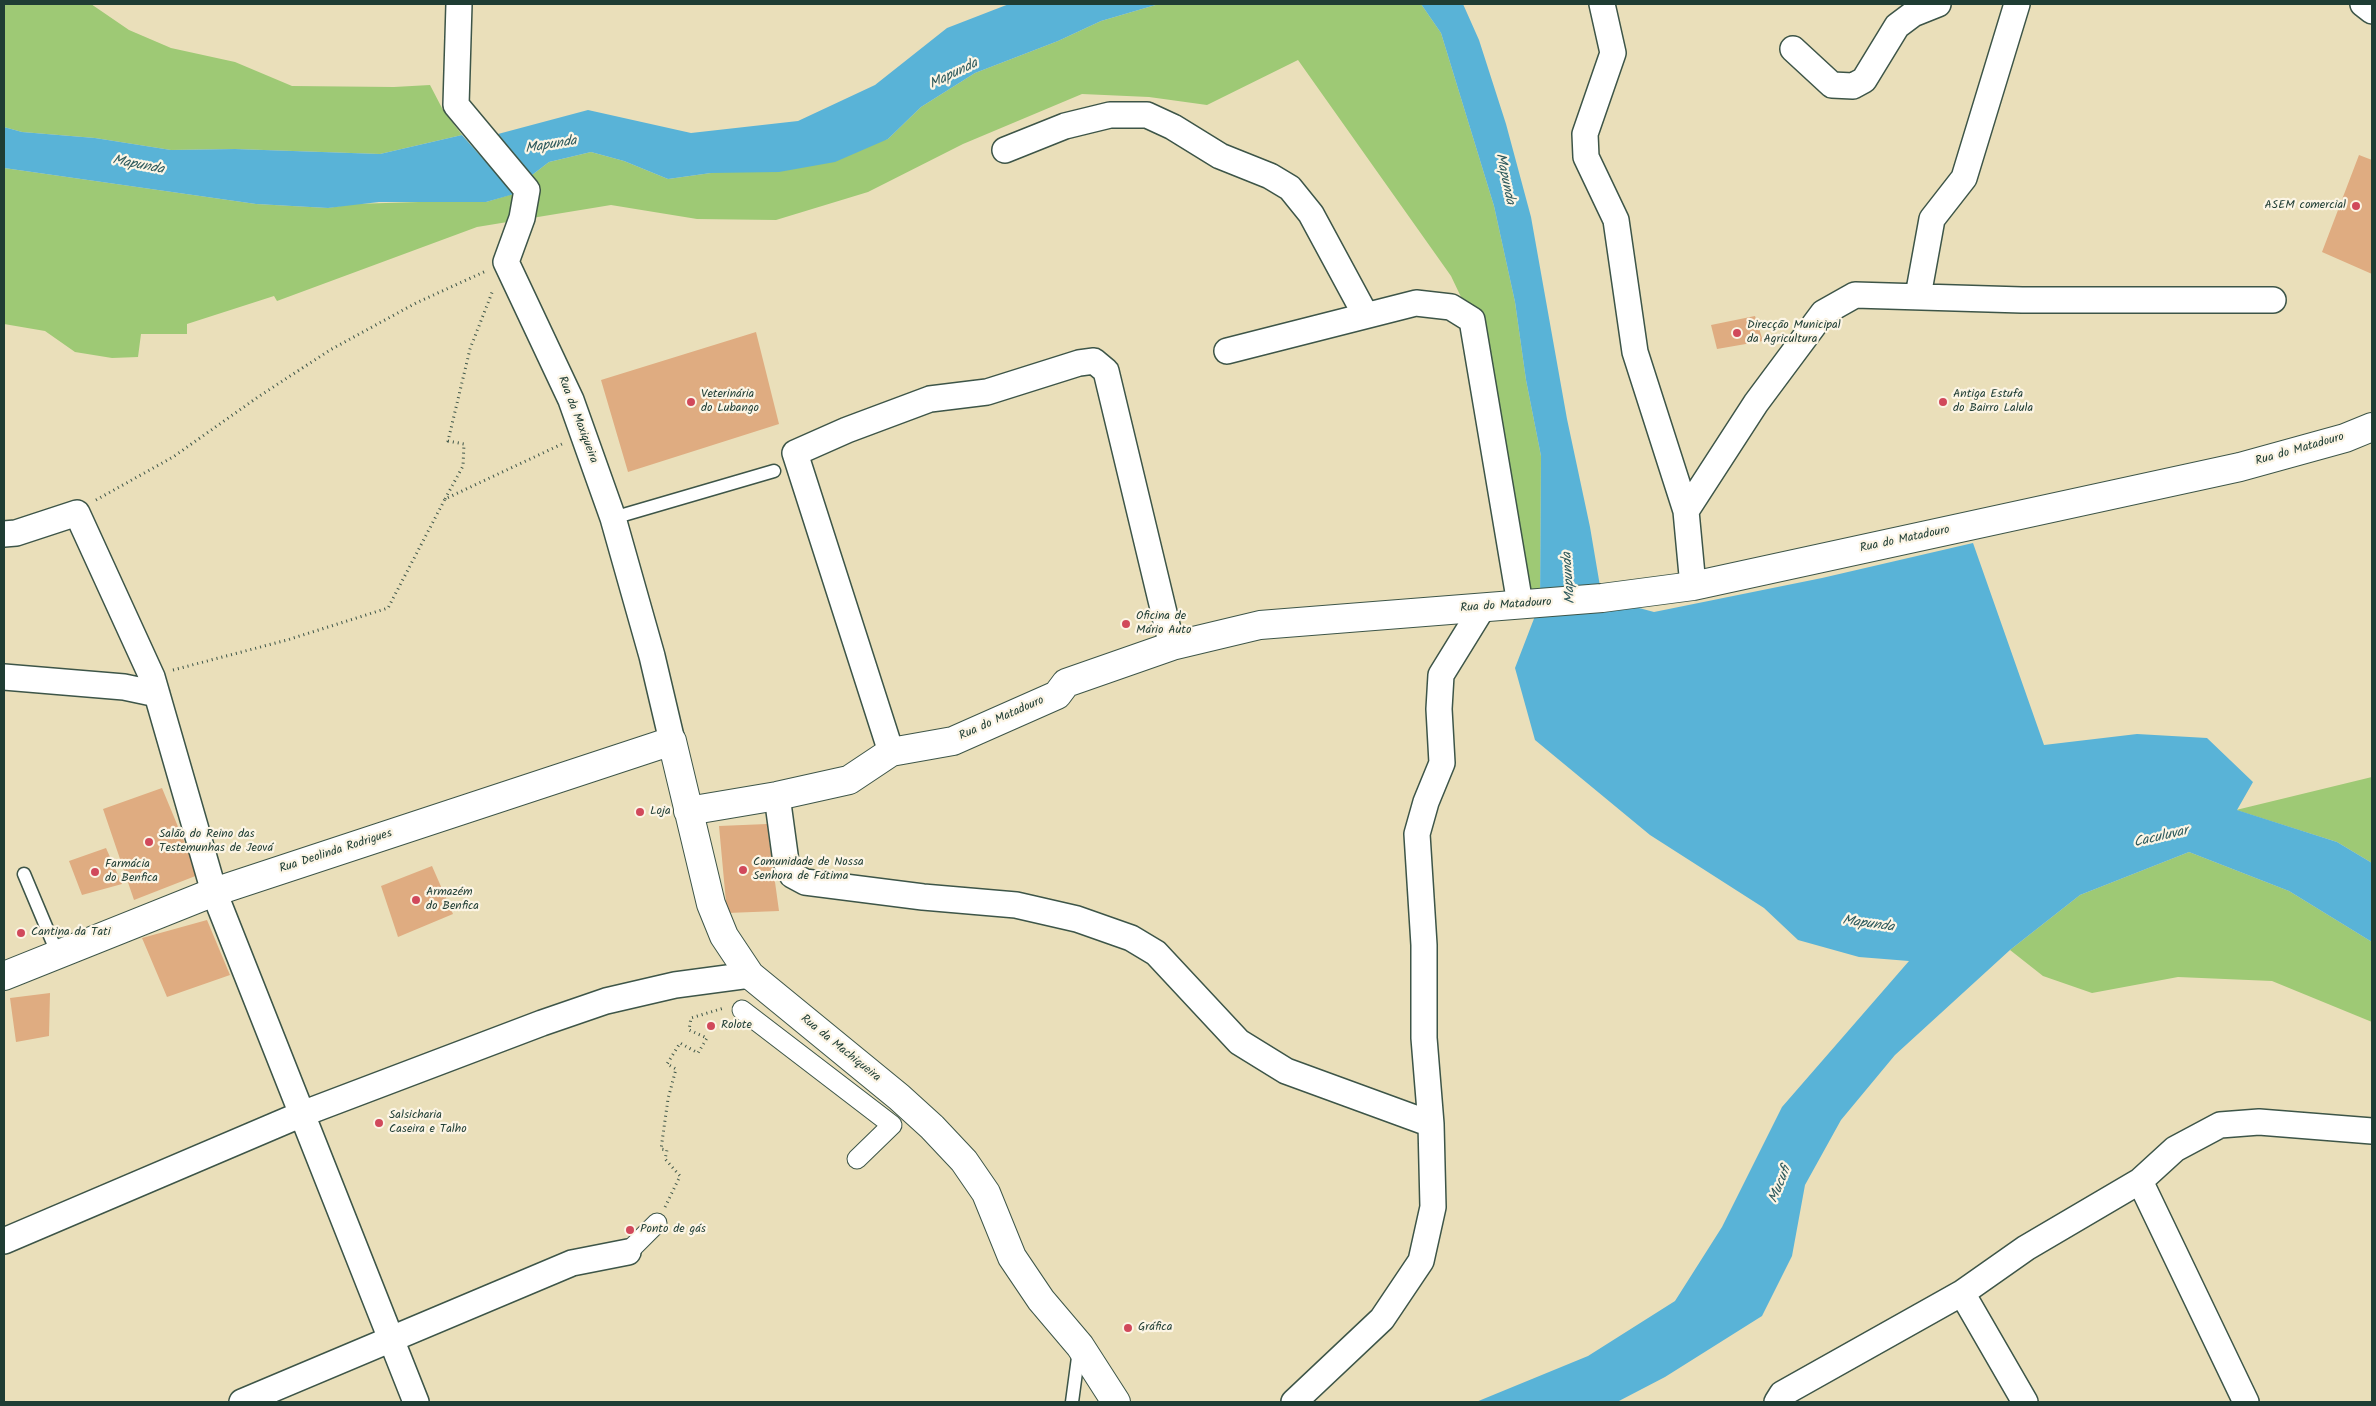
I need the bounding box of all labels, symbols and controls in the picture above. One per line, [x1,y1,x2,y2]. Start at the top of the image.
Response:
water label: Mapunda [927,56,981,94]
water label: Mapunda [524,134,578,158]
water label: Mapunda [1490,152,1518,206]
water label: Mapunda [111,153,165,179]
place label: ASEM comercial [2265,199,2346,213]
marker: ASEM comercial [2350,200,2362,212]
place label: Direcção Municipal da Agricultura [1747,319,1841,347]
marker: Direcção Municipal da Agricultura [1731,327,1743,339]
street label: Rua da Maxiqueira [554,374,600,466]
place label: Veterinária do Lubango [701,388,759,416]
place label: Antiga Estufa do Bairro Lalula [1953,388,2033,416]
marker: Veterinária do Lubango [685,396,697,408]
marker: Antiga Estufa do Bairro Lalula [1937,396,1949,408]
street label: Rua do Matadouro [2254,430,2346,470]
street label: Rua do Matadouro [1859,523,1951,557]
water label: Mapunda [1560,551,1580,605]
street label: Rua do Matadouro [1460,596,1552,616]
place label: Oficina de Mário Auto [1136,610,1191,638]
marker: Oficina de Mário Auto [1120,618,1132,630]
street label: Rua do Matadouro [957,694,1047,744]
place label: Loja [650,805,671,819]
marker: Loja [634,806,646,818]
water label: Caculuvar [2132,824,2190,852]
street label: Rua Deolinda Rodrigues [278,827,394,877]
place label: Salão do Reino das Testemunhas de Jeová [159,828,273,856]
marker: Salão do Reino das Testemunhas de Jeová [143,836,155,848]
place label: Comunidade de Nossa Senhora de Fátima [753,856,864,884]
place label: Farmácia do Benfica [105,858,158,886]
marker: Comunidade de Nossa Senhora de Fátima [737,864,749,876]
marker: Farmácia do Benfica [89,866,101,878]
place label: Armazém do Benfica [426,886,479,914]
marker: Armazém do Benfica [410,894,422,906]
water label: Mapunda [1841,913,1895,937]
place label: Cantina da Tati [31,926,111,940]
marker: Cantina da Tati [15,927,27,939]
street label: Rua da Machiqueira [797,1012,883,1086]
place label: Rolote [721,1019,752,1033]
marker: Rolote [705,1020,717,1032]
place label: Salsicharia Caseira e Talho [389,1109,467,1137]
marker: Salsicharia Caseira e Talho [373,1117,385,1129]
water label: Mucufi [1766,1164,1796,1206]
place label: Ponto de gás [640,1223,706,1237]
marker: Ponto de gás [624,1224,636,1236]
place label: Gráfica [1138,1321,1172,1335]
marker: Gráfica [1122,1322,1134,1334]

